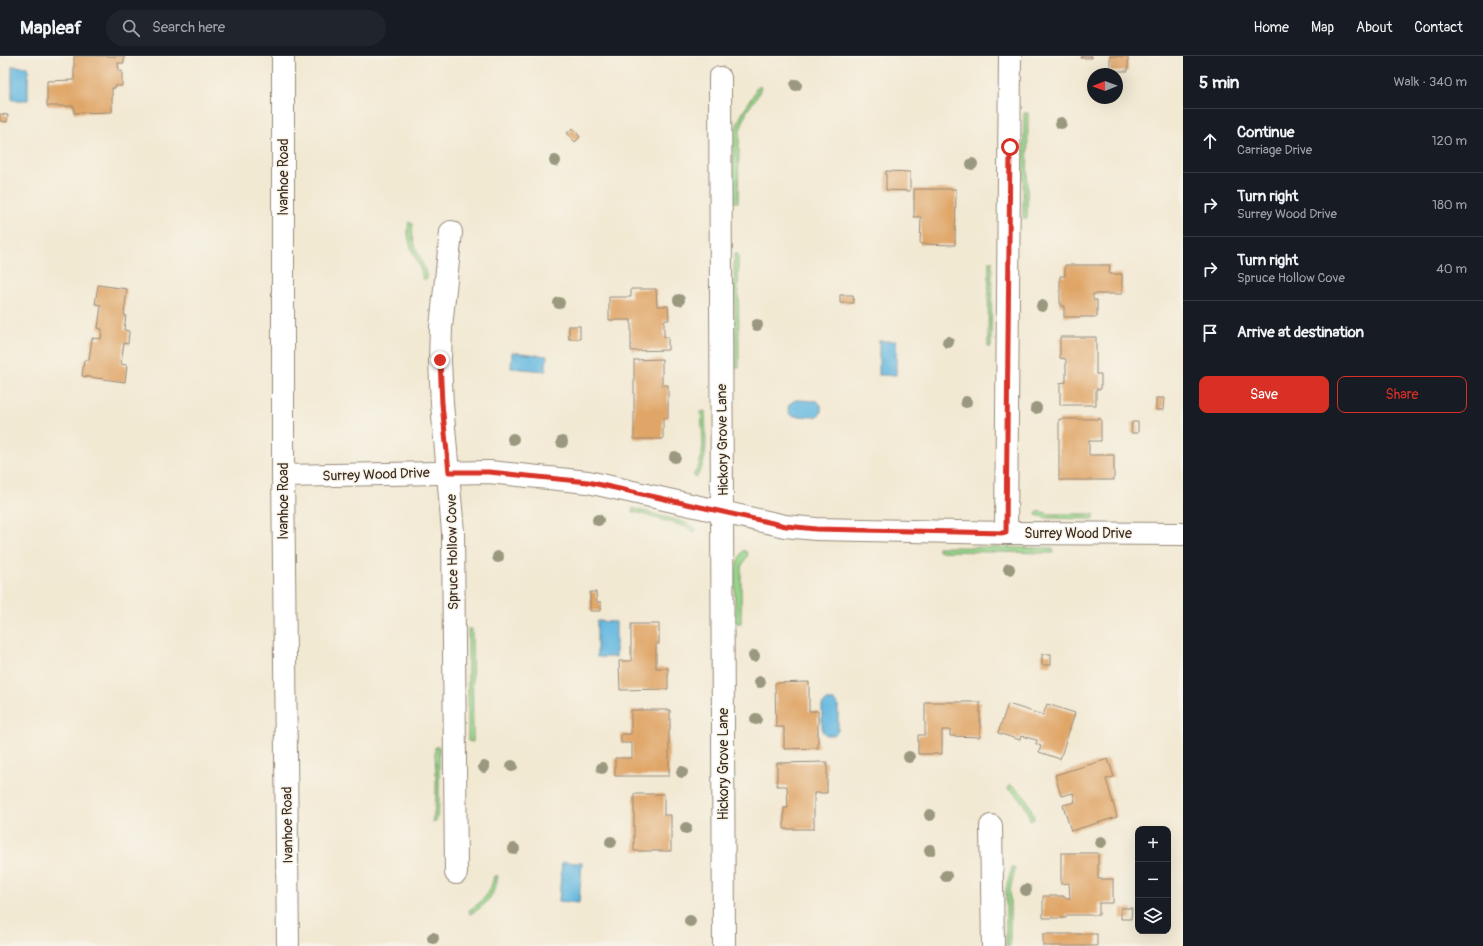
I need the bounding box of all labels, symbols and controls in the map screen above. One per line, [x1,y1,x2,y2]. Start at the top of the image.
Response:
search box [106,10,386,46]
text: Mapleaf [20,16,82,40]
icon: search [120,17,142,39]
text: Search here [152,18,225,37]
text: Home [1254,19,1289,36]
text: Map [1311,19,1334,36]
text: About [1356,19,1392,36]
text: Contact [1414,19,1463,36]
north arrow [1087,68,1123,104]
text: 5 min [1199,72,1239,93]
text: Walk · 340 m [1393,74,1467,90]
text: Continue [1237,123,1295,142]
icon: ahead [1199,130,1221,152]
text: 120 m [1431,133,1467,149]
street label: Ivanhoe Road [275,138,292,216]
route start [1001,138,1019,156]
text: Carriage Drive [1237,142,1312,158]
text: Turn right [1237,187,1298,206]
icon: right [1199,194,1221,216]
text: 180 m [1432,197,1467,213]
text: Surrey Wood Drive [1237,206,1337,222]
text: Turn right [1237,251,1298,270]
icon: right [1199,258,1221,280]
text: 40 m [1436,261,1467,277]
text: Spruce Hollow Cove [1237,270,1345,286]
icon: arrive [1199,322,1221,344]
text: Arrive at destination [1237,323,1364,342]
route end [431,351,449,369]
button: Save [1199,376,1329,413]
button: Share [1337,376,1467,413]
street label: Hickory Grove Lane [713,384,732,496]
street label: Ivanhoe Road [275,462,292,540]
street label: Surrey Wood Drive [322,464,430,485]
street label: Spruce Hollow Cove [443,494,462,610]
street label: Surrey Wood Drive [1024,525,1132,542]
street label: Hickory Grove Lane [715,708,732,820]
street label: Ivanhoe Road [278,786,297,864]
map controls [1135,826,1171,934]
button: + [1135,826,1171,862]
button: − [1135,862,1171,898]
button: layers [1135,898,1171,934]

